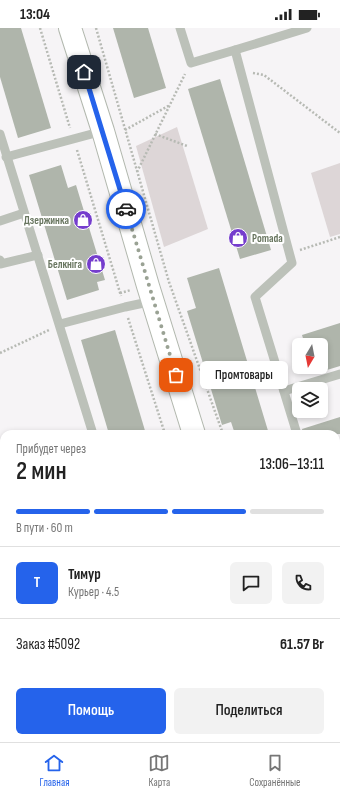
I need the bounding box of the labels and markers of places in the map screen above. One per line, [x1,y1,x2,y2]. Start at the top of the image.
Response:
pin [67,55,101,89]
shop icon: Дзержинка [72,209,94,231]
place label: Дзержинка [24,214,69,227]
shop icon: Pomada [227,227,249,249]
place label: Pomada [252,232,283,245]
shop icon: Белкніга [85,253,107,275]
place label: Белкніга [48,258,82,271]
pin [159,358,193,392]
callout: Промтовары [200,361,288,389]

